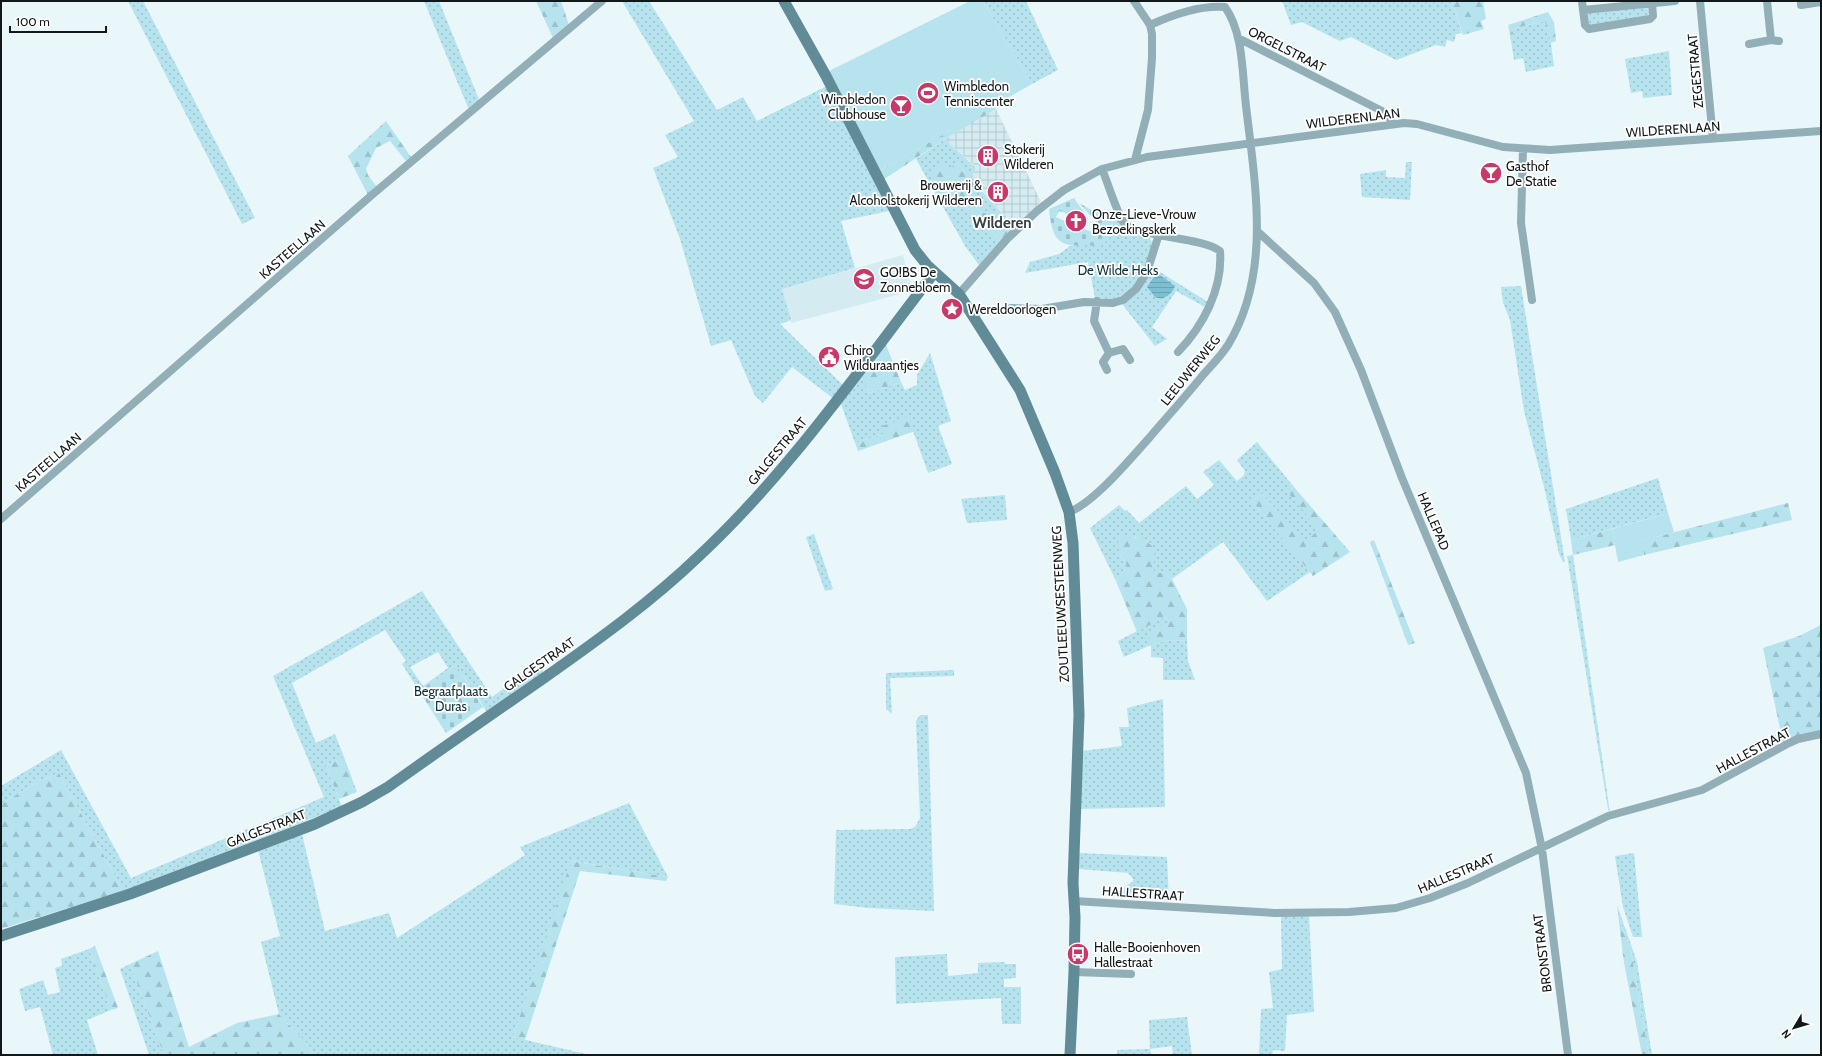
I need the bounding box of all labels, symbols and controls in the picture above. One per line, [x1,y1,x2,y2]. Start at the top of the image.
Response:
scale bar [10,8,106,34]
text: 100 m [16,14,50,29]
street label: ORGELSTRAAT [1246,23,1329,75]
street label: ZEGESTRAAT [1684,33,1706,109]
place label: Wimbledon Tenniscenter [944,78,1015,109]
sports icon: Wimbledon Tenniscenter [915,80,941,106]
place label: Wimbledon Clubhouse [821,91,886,122]
bar icon: Wimbledon Clubhouse [888,93,914,119]
street label: WILDERENLAAN [1305,104,1401,132]
street label: WILDERENLAAN [1625,118,1721,140]
place label: Stokerij Wilderen [1004,141,1054,172]
building icon: Stokerij Wilderen [975,143,1001,169]
place label: Gasthof De Statie [1506,158,1557,189]
bar icon: Gasthof De Statie [1478,160,1504,186]
place label: Brouwerij & Alcoholstokerij Wilderen [850,177,982,209]
building icon: Brouwerij & Alcoholstokerij Wilderen [985,179,1011,205]
place label: Onze-Lieve-Vrouw Bezoekingskerk [1092,206,1197,237]
church icon: Onze-Lieve-Vrouw Bezoekingskerk [1063,208,1089,234]
district label: Wilderen [973,214,1031,232]
street label: KASTEELLAAN [256,216,328,282]
park label: De Wilde Heks [1078,262,1159,278]
place label: GO!BS De Zonnebloem [880,264,951,295]
school or university icon: GO!BS De Zonnebloem [851,266,877,292]
place icon: Wereldoorlogen [939,296,965,322]
place label: Wereldoorlogen [968,301,1056,317]
street label: LEEUWERWEG [1157,331,1223,408]
place label: Chiro Wilduraantjes [844,342,919,374]
public building icon: Chiro Wilduraantjes [816,344,842,370]
street label: GALGESTRAAT [744,414,810,488]
street label: KASTEELLAAN [12,429,84,495]
street label: HALLEPAD [1415,489,1453,553]
street label: ZOUTLEEUWSESTEENWEG [1048,525,1072,683]
street label: GALGESTRAAT [500,633,578,695]
park label: Begraafplaats Duras [414,683,489,714]
street label: HALLESTRAAT [1713,724,1793,776]
street label: GALGESTRAAT [224,806,308,850]
street label: HALLESTRAAT [1415,850,1497,896]
street label: HALLESTRAAT [1102,882,1185,904]
street label: BRONSTRAAT [1529,913,1555,993]
place label: Halle-Booienhoven Hallestraat [1094,939,1201,970]
bus stop icon: Halle-Booienhoven Hallestraat [1065,941,1091,967]
north arrow [1774,1008,1814,1048]
text: N [1778,1027,1794,1042]

